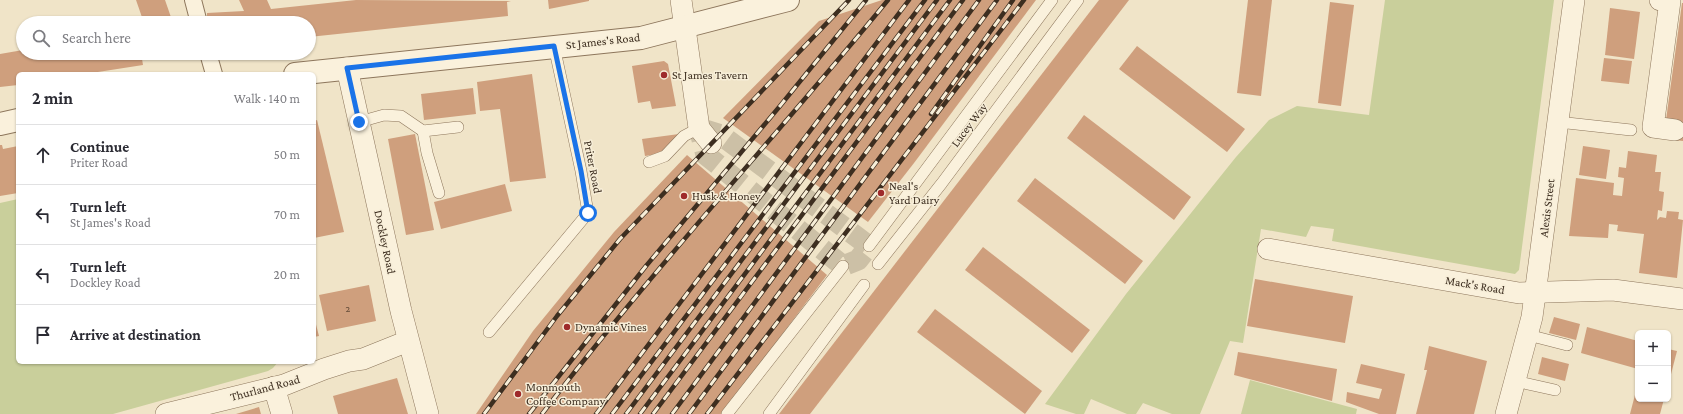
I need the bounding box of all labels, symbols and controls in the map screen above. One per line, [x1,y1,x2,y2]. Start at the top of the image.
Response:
search box [16,16,316,60]
icon: search [30,27,52,49]
text: Search here [62,30,131,46]
street label: St James's Road [565,30,642,52]
place label: St James Tavern [672,68,748,82]
marker: St James Tavern [659,70,669,80]
text: 2 min [32,89,73,108]
text: Walk · 140 m [234,91,300,106]
street label: Lucey Way [948,100,990,150]
route end [350,113,368,131]
text: Continue [70,139,129,155]
street label: Priter Road [581,139,605,195]
icon: ahead [32,144,54,166]
text: 50 m [274,147,300,162]
text: Priter Road [70,155,128,170]
street label: Alexis Street [1536,177,1558,238]
place label: Neal's Yard Dairy [889,179,940,207]
marker: Neal's Yard Dairy [876,188,886,198]
place label: Husk & Honey [692,189,761,203]
marker: Husk & Honey [679,191,689,201]
text: Turn left [70,199,126,215]
icon: left [32,204,54,226]
route start [579,204,597,222]
text: 70 m [274,207,300,222]
street label: Dockley Road [371,209,399,276]
text: St James's Road [70,215,151,230]
text: Turn left [70,259,126,275]
icon: left [32,264,54,286]
text: 20 m [274,267,300,282]
street label: Mack's Road [1444,273,1507,297]
text: Dockley Road [70,275,141,290]
house number: 2 [346,303,351,314]
place label: Dynamic Vines [575,320,647,334]
marker: Dynamic Vines [562,322,572,332]
icon: arrive [32,324,54,346]
text: Arrive at destination [70,327,201,343]
map controls [1635,330,1671,402]
button: + [1635,330,1671,366]
button: − [1635,366,1671,402]
street label: Thurland Road [229,372,302,404]
place label: Monmouth Coffee Company [526,380,606,408]
marker: Monmouth Coffee Company [513,389,523,399]

